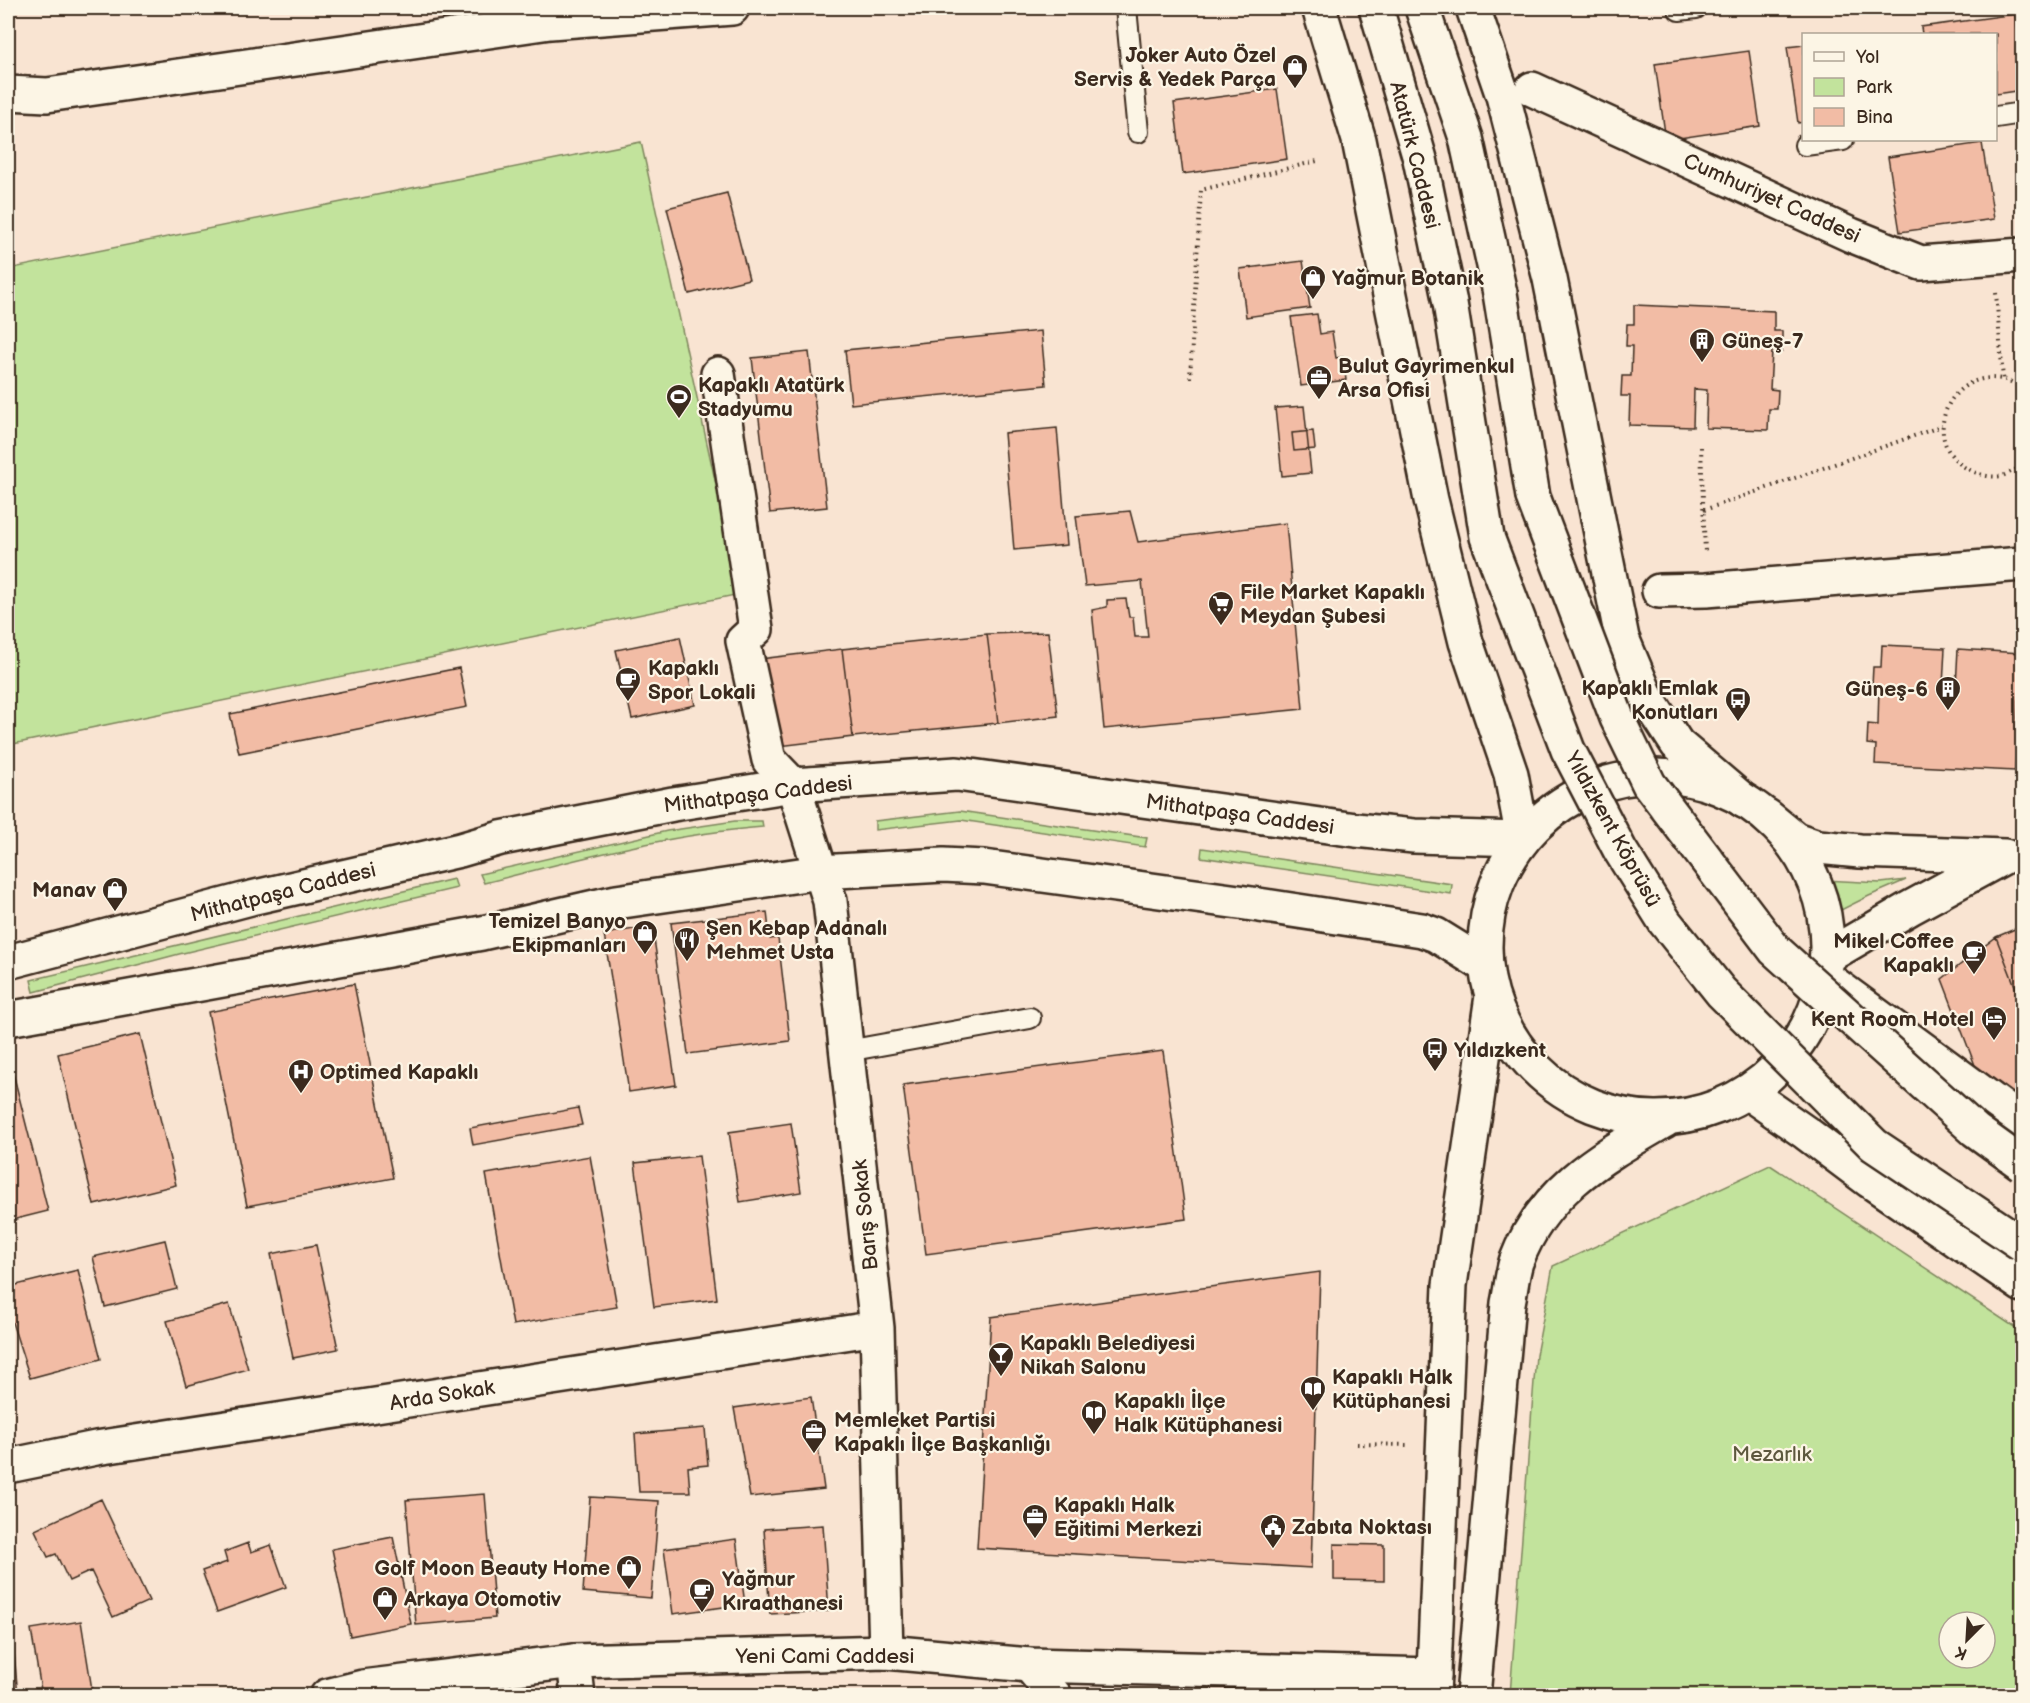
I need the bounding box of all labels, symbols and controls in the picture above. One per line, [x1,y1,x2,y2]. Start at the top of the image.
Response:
legend [1802,33,1997,141]
place label: Joker Auto Özel Servis & Yedek Parça [1074,43,1276,92]
text: Yol [1855,47,1879,68]
shop icon: Joker Auto Özel Servis & Yedek Parça [1280,52,1310,90]
text: Park [1856,77,1892,98]
street label: Atatürk Caddesi [1384,79,1445,231]
text: Bina [1856,107,1893,128]
street label: Cumhuriyet Caddesi [1679,148,1864,249]
shop icon: Yağmur Botanik [1298,263,1328,301]
place label: Yağmur Botanik [1332,266,1484,291]
building icon: Güneş-7 [1687,326,1717,364]
place label: Güneş-7 [1722,329,1804,354]
place label: Bulut Gayrimenkul Arsa Ofisi [1337,354,1514,403]
office icon: Bulut Gayrimenkul Arsa Ofisi [1304,363,1334,401]
place label: Kapaklı Atatürk Stadyumu [698,373,845,422]
sports icon: Kapaklı Atatürk Stadyumu [664,382,694,420]
place label: File Market Kapaklı Meydan Şubesi [1240,580,1425,629]
supermarket icon: File Market Kapaklı Meydan Şubesi [1206,589,1236,627]
place label: Kapaklı Spor Lokali [648,656,756,705]
cafe icon: Kapaklı Spor Lokali [613,665,643,703]
building icon: Güneş-6 [1933,674,1963,712]
place label: Kapaklı Emlak Konutları [1581,676,1718,725]
place label: Güneş-6 [1845,677,1928,702]
bus stop icon: Kapaklı Emlak Konutları [1723,685,1753,723]
street label: Yıldızkent Köprüsü [1559,746,1666,911]
street label: Mithatpaşa Caddesi [662,771,854,818]
street label: Mithatpaşa Caddesi [1144,789,1336,840]
street label: Mithatpaşa Caddesi [188,857,378,928]
shop icon: Manav [100,875,130,913]
place label: Manav [32,878,96,903]
place label: Temizel Banyo Ekipmanları [488,909,626,958]
place label: Şen Kebap Adanalı Mehmet Usta [706,916,887,965]
shop icon: Temizel Banyo Ekipmanları [630,918,660,956]
restaurant icon: Şen Kebap Adanalı Mehmet Usta [672,925,702,963]
place label: Mikel Coffee Kapaklı [1833,929,1954,978]
cafe icon: Mikel Coffee Kapaklı [1959,938,1989,976]
hotel icon: Kent Room Hotel [1979,1004,2009,1042]
place label: Kent Room Hotel [1811,1007,1974,1032]
bus stop icon: Yıldızkent [1420,1035,1450,1073]
place label: Yıldızkent [1454,1038,1546,1063]
hospital icon: Optimed Kapaklı [286,1057,316,1095]
place label: Optimed Kapaklı [320,1060,479,1085]
street label: Barış Sokak [847,1158,884,1272]
place label: Kapaklı Belediyesi Nikah Salonu [1020,1331,1195,1380]
bar icon: Kapaklı Belediyesi Nikah Salonu [986,1340,1016,1378]
place label: Kapaklı Halk Kütüphanesi [1332,1365,1453,1414]
library icon: Kapaklı Halk Kütüphanesi [1298,1374,1328,1412]
street label: Arda Sokak [388,1375,497,1416]
place label: Kapaklı İlçe Halk Kütüphanesi [1114,1388,1282,1438]
library icon: Kapaklı İlçe Halk Kütüphanesi [1079,1398,1109,1436]
place label: Memleket Partisi Kapaklı İlçe Başkanlığı [834,1408,1050,1457]
office icon: Memleket Partisi Kapaklı İlçe Başkanlığı [799,1417,829,1455]
park label: Mezarlık [1732,1442,1813,1467]
place label: Kapaklı Halk Eğitimi Merkezi [1054,1493,1202,1542]
office icon: Kapaklı Halk Eğitimi Merkezi [1020,1502,1050,1540]
public building icon: Zabıta Noktası [1258,1512,1288,1550]
place label: Zabıta Noktası [1292,1515,1432,1540]
shop icon: Golf Moon Beauty Home [614,1553,644,1591]
place label: Golf Moon Beauty Home [374,1556,610,1581]
place label: Yağmur Kıraathanesi [722,1567,843,1616]
cafe icon: Yağmur Kıraathanesi [687,1576,717,1614]
shop icon: Arkaya Otomotiv [370,1584,400,1622]
place label: Arkaya Otomotiv [403,1587,561,1612]
north arrow [1937,1610,1997,1670]
text: K [1953,1641,1970,1663]
street label: Yeni Cami Caddesi [735,1644,914,1669]

